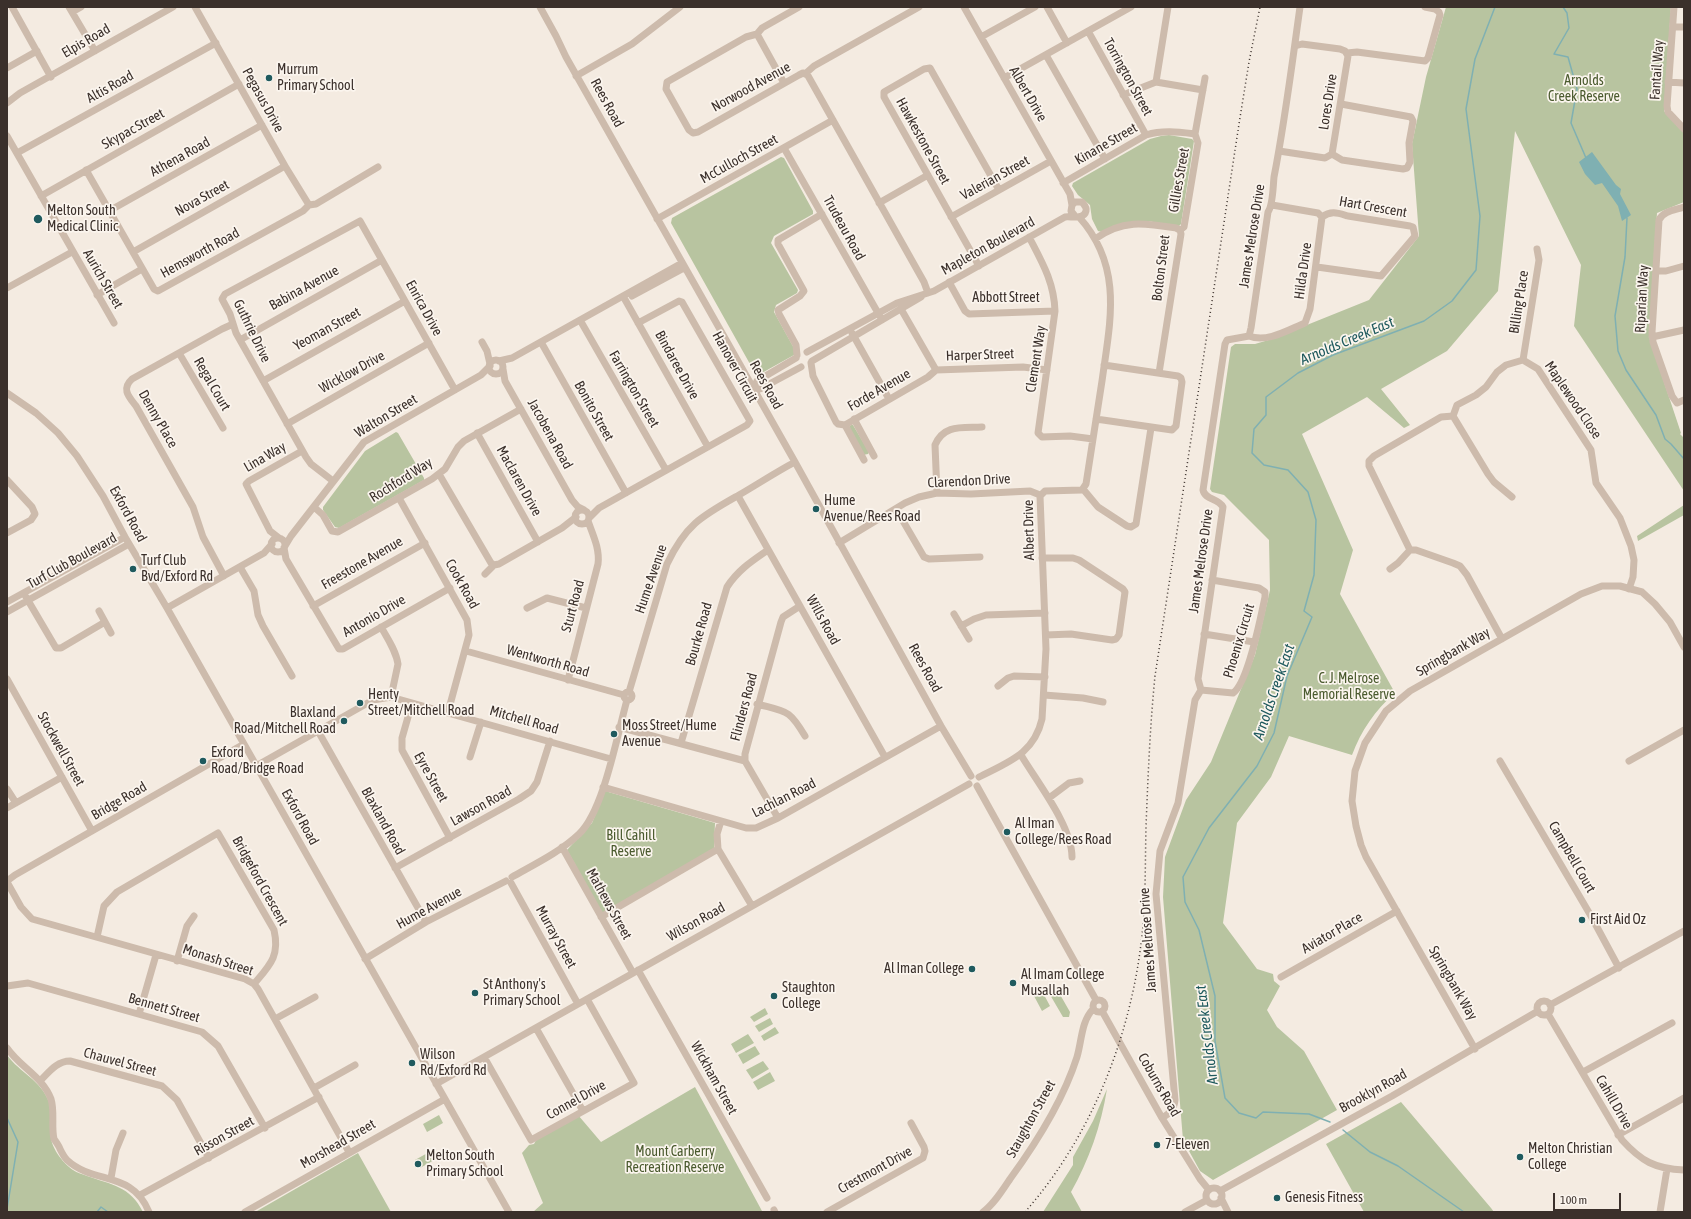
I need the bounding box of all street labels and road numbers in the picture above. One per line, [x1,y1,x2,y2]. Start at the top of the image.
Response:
street label: Elpis Road [59,20,113,62]
street label: Torrington Street [1100,35,1156,119]
street label: Fantail Way [1647,39,1667,101]
street label: Norwood Avenue [709,58,793,116]
street label: Albert Drive [1006,64,1050,124]
street label: Pegasus Drive [238,65,288,135]
street label: Altis Road [83,67,137,107]
street label: Lores Drive [1315,73,1341,131]
street label: Rees Road [587,76,627,130]
street label: Hawkestone Street [892,95,954,187]
street label: Skypac Street [99,105,167,153]
street label: Kinane Street [1072,119,1140,169]
street label: McCulloch Street [697,131,781,187]
street label: Athena Road [147,134,213,180]
street label: Gillies Street [1165,146,1193,214]
street label: Valerian Street [958,152,1032,204]
street label: Nova Street [172,176,232,220]
street label: James Melrose Drive [1236,183,1268,289]
street label: Trudeau Road [819,193,869,263]
street label: Hart Crescent [1338,193,1408,221]
street label: Mapleton Boulevard [938,213,1038,279]
street label: Hemsworth Road [158,224,242,282]
street label: Bolton Street [1149,234,1173,302]
street label: Hilda Drive [1291,242,1315,300]
street label: Aurich Street [79,246,127,312]
street label: Babina Avenue [266,262,342,314]
street label: Riparian Way [1632,265,1652,333]
street label: Billing Place [1506,269,1532,335]
street label: Enrica Drive [402,277,446,339]
street label: Abbott Street [972,290,1040,306]
street label: Guthrie Drive [230,297,274,365]
street label: Yeoman Street [290,304,364,354]
street label: Clement Way [1022,324,1050,394]
street label: Bindaree Drive [651,328,703,402]
street label: Hanover Circuit [709,328,761,406]
street label: Harper Street [945,345,1015,365]
street label: Wicklow Drive [316,347,388,397]
street label: Farrington Street [605,348,663,430]
street label: Regal Court [190,354,234,414]
street label: Rees Road [746,358,786,412]
street label: Maplewood Close [1541,358,1605,442]
street label: Forde Avenue [845,365,913,415]
street label: Bonito Street [571,378,617,444]
street label: Denny Place [135,387,181,451]
street label: Walton Street [352,391,420,441]
street label: Jacobena Road [524,396,576,472]
street label: Lina Way [241,438,289,476]
street label: Maclaren Drive [493,443,545,519]
street label: Rochford Way [367,454,435,506]
street label: Clarendon Drive [927,470,1011,492]
street label: Exford Road [106,483,150,545]
street label: Albert Drive [1020,500,1038,560]
street label: James Melrose Drive [1185,508,1217,614]
street label: Turf Club Boulevard [24,529,120,593]
street label: Freestone Avenue [318,533,406,593]
street label: Hume Avenue [631,542,671,616]
street label: Cook Road [441,556,483,612]
street label: Sturt Road [558,578,588,634]
street label: Antonio Drive [340,591,408,641]
street label: Wills Road [802,592,844,648]
street label: Bourke Road [682,600,716,668]
street label: Phoenix Circuit [1220,602,1258,680]
street label: Springbank Way [1413,624,1493,680]
street label: Wentworth Road [505,641,591,681]
street label: Rees Road [905,641,945,695]
street label: Flinders Road [727,671,761,743]
street label: Mitchell Road [488,702,560,738]
street label: Stockwell Street [34,709,88,789]
street label: Eyre Street [410,749,452,805]
street label: Lachlan Road [749,775,819,821]
street label: Bridge Road [88,778,150,824]
street label: Lawson Road [448,782,514,830]
street label: Blaxland Road [358,784,408,858]
street label: Exford Road [278,786,322,848]
street label: Campbell Court [1545,818,1599,896]
street label: Bridgeford Crescent [228,833,292,929]
street label: Mathews Street [583,865,635,943]
street label: Hume Avenue [393,883,465,933]
street label: James Melrose Drive [1136,887,1160,993]
street label: Wilson Road [664,899,728,945]
street label: Murray Street [532,903,580,971]
street label: Aviator Place [1299,909,1365,957]
street label: Monash Street [180,941,256,979]
street label: Springbank Way [1425,943,1481,1023]
street label: Bennett Street [126,990,202,1026]
street label: Wickham Street [687,1039,741,1117]
street label: Chauvel Street [82,1044,158,1080]
street label: Coburns Road [1134,1050,1184,1120]
street label: Brooklyn Road [1336,1066,1410,1116]
street label: Cahill Drive [1592,1072,1636,1132]
street label: Connel Drive [543,1077,609,1123]
street label: Staughton Street [1003,1077,1059,1161]
street label: Risson Street [191,1113,257,1159]
street label: Morshead Street [297,1116,379,1172]
street label: Crestmont Drive [835,1143,915,1197]

